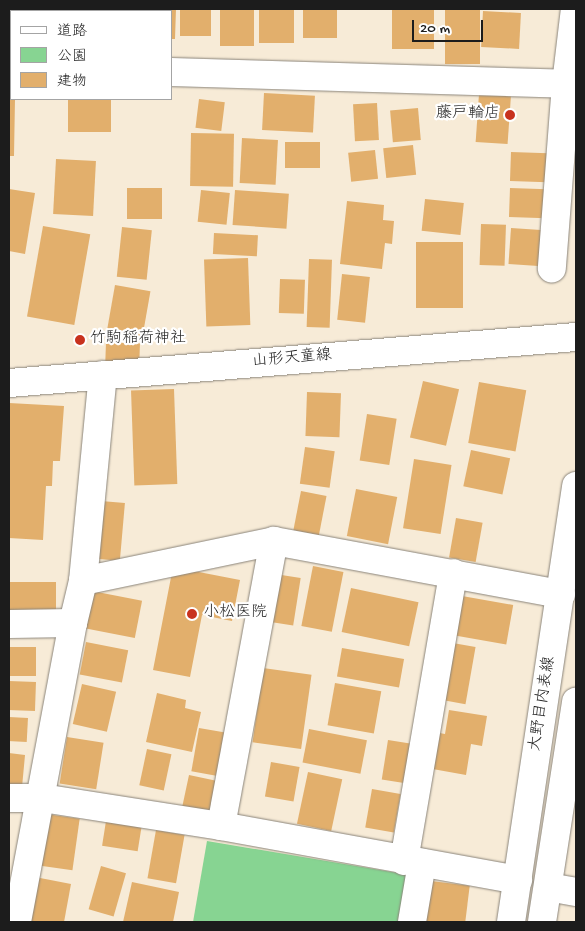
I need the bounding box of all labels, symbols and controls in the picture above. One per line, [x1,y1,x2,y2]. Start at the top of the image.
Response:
legend [10,10,172,100]
scale bar [415,10,486,42]
text: 20 m [420,20,450,38]
text: 道路 [57,23,87,41]
text: 公園 [57,48,87,66]
text: 建物 [57,73,87,91]
place label: 藤戸輪店 [436,105,500,125]
marker: 藤戸輪店 [504,109,516,121]
place label: 竹駒稲荷神社 [90,330,186,350]
marker: 竹駒稲荷神社 [74,334,86,346]
street label: 山形天童線 [251,347,333,373]
place label: 小松医院 [203,604,267,624]
marker: 小松医院 [185,607,199,621]
street label: 大野目内表線 [527,655,561,753]

